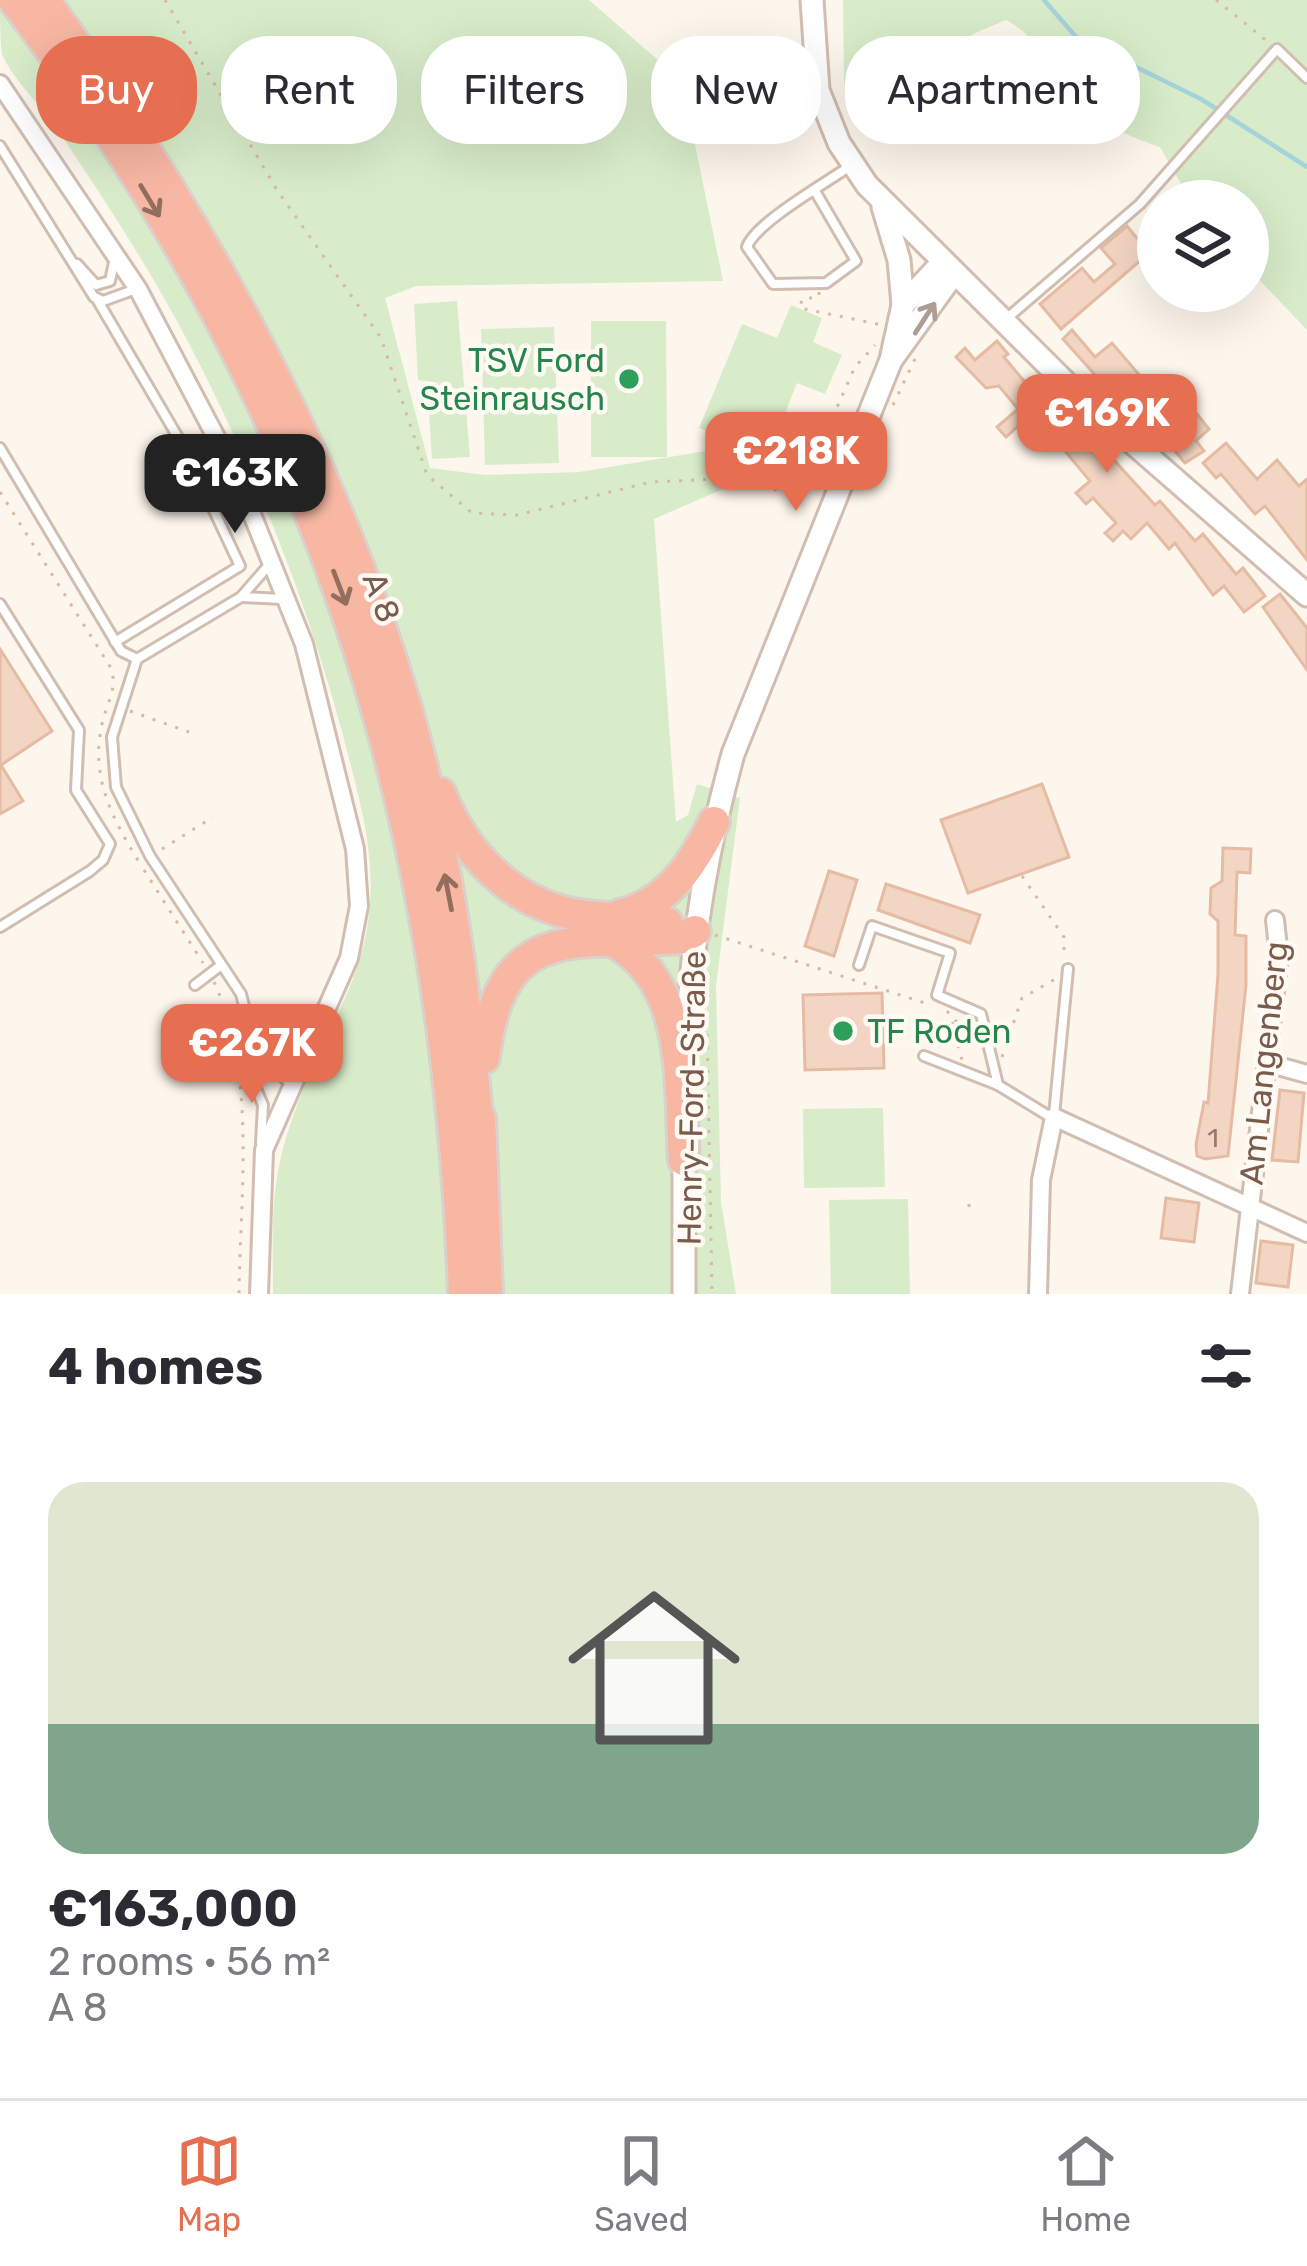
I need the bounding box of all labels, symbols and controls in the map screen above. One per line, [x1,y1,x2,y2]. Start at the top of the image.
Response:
chip: Buy [36,36,197,144]
chip: Rent [221,36,397,144]
chip: Filters [421,36,627,144]
chip: New [651,36,821,144]
chip: Apartment [845,36,1140,144]
map controls [1137,180,1269,312]
button: layers [1137,180,1269,312]
one-way arrow [138,183,162,217]
one-way arrow [912,302,937,336]
place label: TSV Ford Steinrausch [420,341,605,418]
marker: TSV Ford Steinrausch [616,366,642,392]
pin: €169K [1023,374,1191,476]
text: €169K [1044,390,1170,436]
pin: €218K [712,412,880,514]
text: €218K [732,428,860,474]
pin: €163K [151,434,319,536]
text: €163K [172,450,298,496]
street label: A 8 [355,567,408,627]
one-way arrow [331,568,353,605]
one-way arrow [436,873,458,912]
street label: Am Langenberg [1231,939,1296,1187]
street label: Henry-Ford-Straße [669,950,714,1246]
pin: €267K [168,1004,336,1106]
place label: TF Roden [867,1012,1011,1051]
marker: TF Roden [830,1018,856,1044]
text: €267K [188,1020,316,1066]
house number: 1 [1207,1122,1219,1154]
icon: filters [1193,1333,1259,1399]
text: 4 homes [48,1336,263,1397]
icon: home [546,1560,762,1776]
text: €163,000 [48,1878,298,1939]
text: 2 rooms · 56 m² [48,1939,330,1985]
text: A 8 [48,1985,107,2031]
tab: Map [176,2128,242,2239]
tab: Saved [594,2128,688,2239]
tab: Home [1041,2128,1131,2239]

